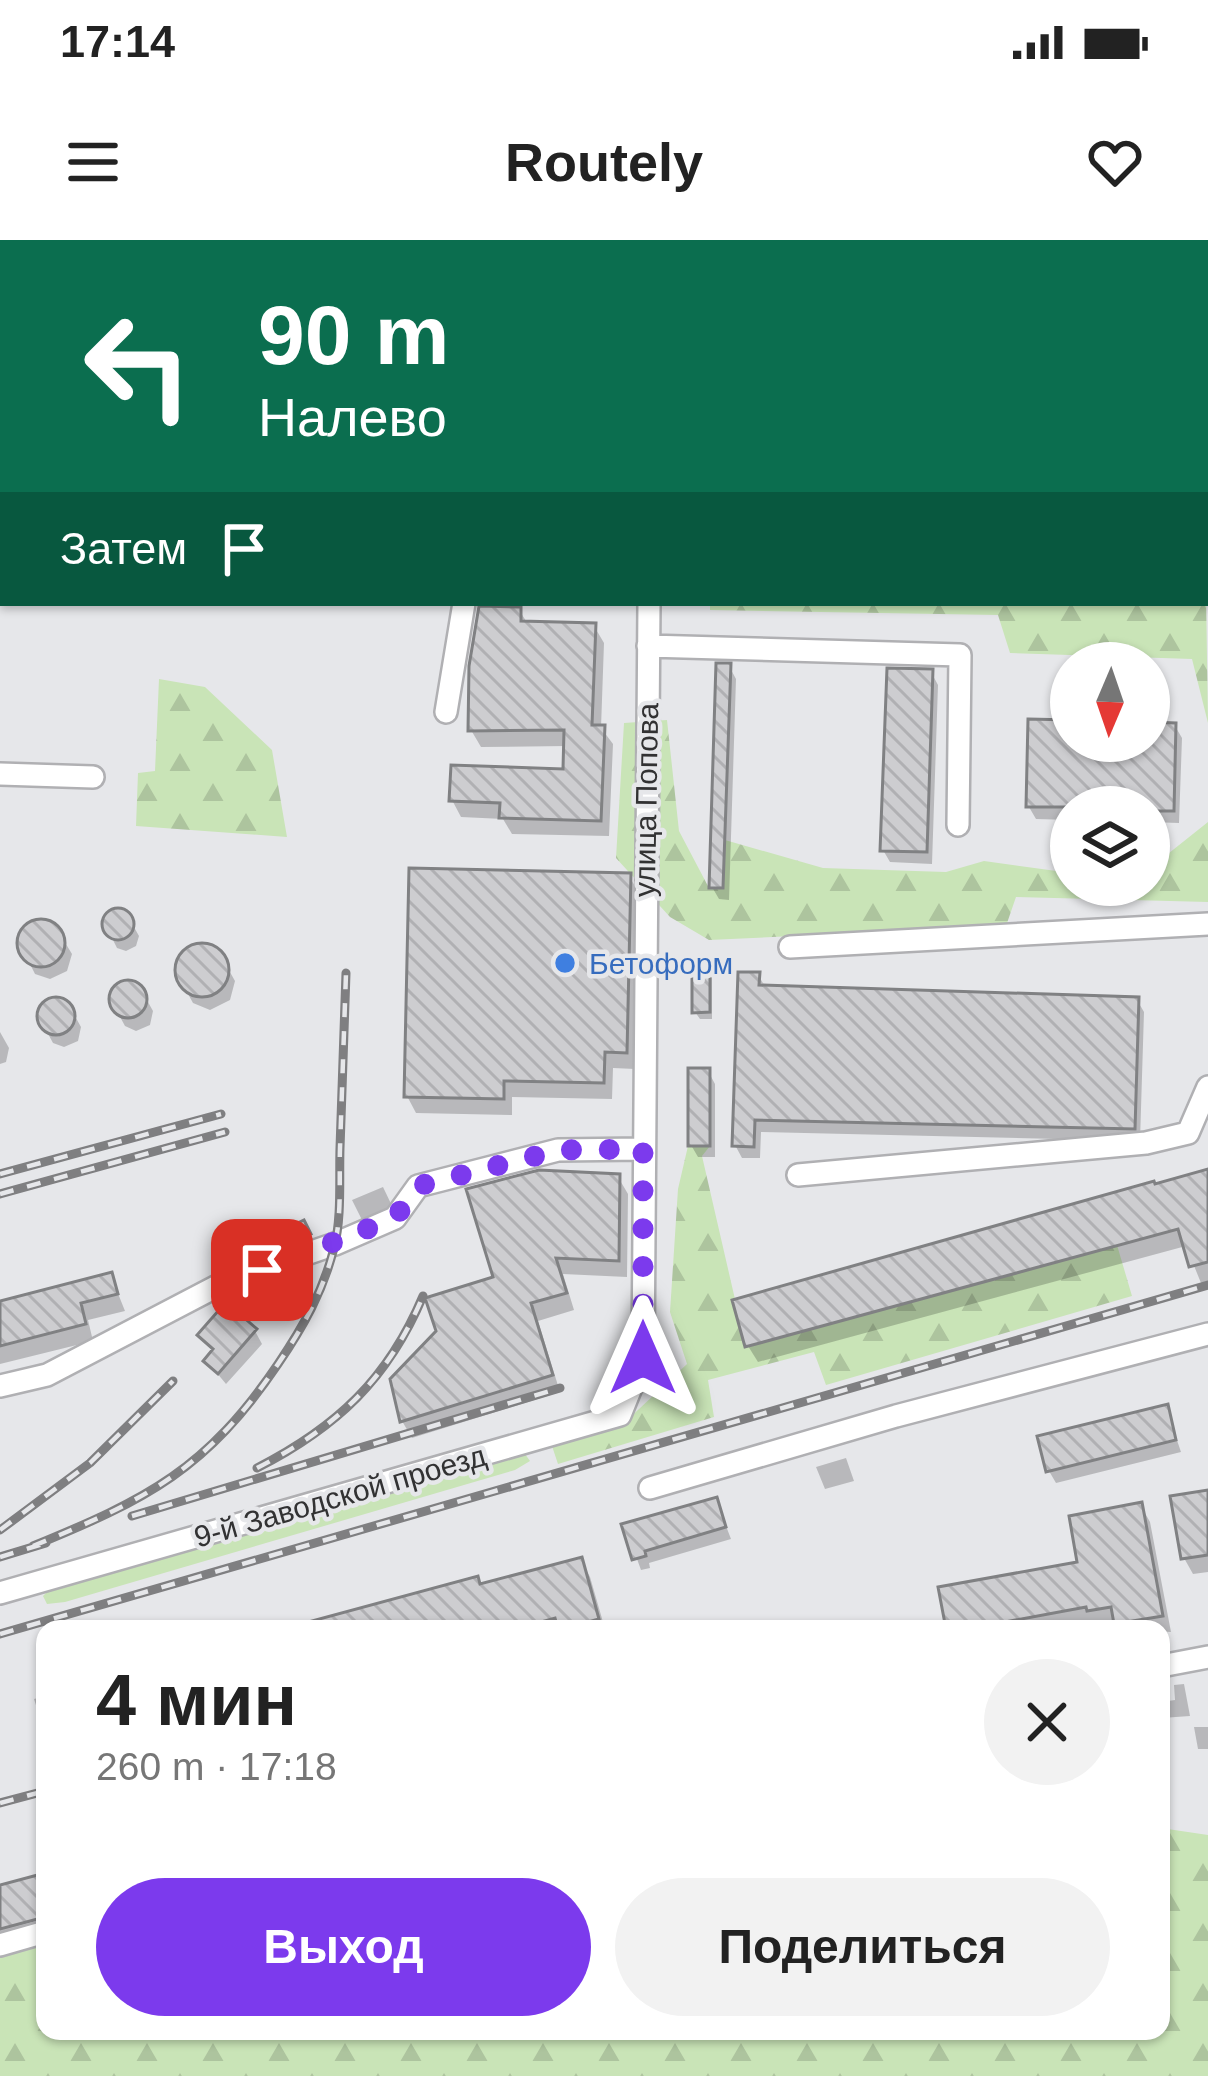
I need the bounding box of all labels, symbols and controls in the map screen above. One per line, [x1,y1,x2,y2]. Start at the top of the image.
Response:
text: 17:14 [60,16,175,67]
icon: menu [60,129,126,195]
icon: heart [1082,129,1148,195]
text: Routely [505,132,703,192]
icon: left [60,288,216,444]
text: 90 m [258,288,449,382]
text: Налево [258,387,447,447]
icon: arrive [211,516,277,582]
text: Затем [60,523,187,574]
north arrow [1050,642,1170,762]
map controls [1050,642,1170,906]
street label: улица Попова [628,702,664,897]
button: layers [1050,786,1170,906]
place label: Бетоформ [589,947,733,980]
marker: Бетоформ [552,950,578,976]
pin [211,1219,313,1321]
icon: arrive [229,1237,295,1303]
position arrow [580,1295,706,1421]
street label: 9-й Заводской проезд [190,1438,490,1554]
button: close [984,1659,1110,1785]
text: 4 мин [96,1660,297,1740]
text: 260 m · 17:18 [96,1745,337,1788]
button: Выход [96,1878,591,2016]
button: Поделиться [615,1878,1110,2016]

